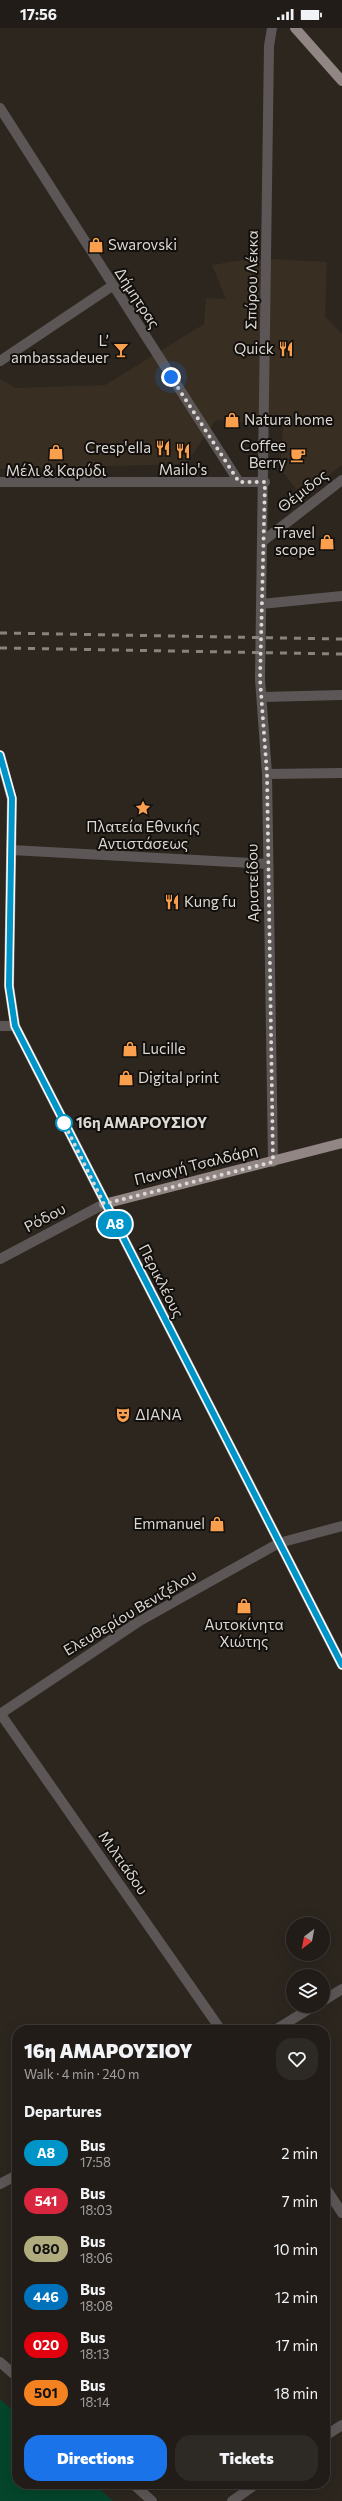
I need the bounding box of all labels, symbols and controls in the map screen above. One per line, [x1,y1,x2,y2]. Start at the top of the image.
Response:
text: 17:56 [20,5,57,23]
street label: Σπύρου Λέκκα [241,230,261,330]
place label: Swarovski [108,235,177,253]
shop icon: Swarovski [87,236,105,254]
street label: Δήμητρας [111,264,164,331]
place label: L’ ambassadeuer [11,331,109,366]
place label: Quick [234,339,274,357]
restaurant icon: Quick [277,340,295,358]
bar icon: L’ ambassadeuer [112,341,130,359]
your location [161,367,181,387]
place label: Natura home [244,410,333,428]
shop icon: Natura home [223,411,241,429]
place label: Coffee Berry [240,436,286,471]
place label: Cresp'ella [85,438,151,456]
restaurant icon: Cresp'ella [154,439,172,457]
restaurant icon: Mailo's [174,442,192,460]
shop icon: Μέλι & Καρύδι [47,443,65,461]
cafe icon: Coffee Berry [289,446,307,464]
place label: Mailo's [159,460,207,478]
place label: Μέλι & Καρύδι [6,461,107,479]
street label: Θέμιδος [274,465,331,515]
place label: Travel scope [274,523,315,558]
shop icon: Travel scope [318,533,336,551]
place icon: Πλατεία Εθνικής Αντιστάσεως [134,799,152,817]
place label: Πλατεία Εθνικής Αντιστάσεως [86,817,200,852]
street label: Αριστείδου [242,843,262,923]
place label: Kung fu [184,892,236,910]
restaurant icon: Kung fu [163,893,181,911]
place label: Lucille [142,1039,186,1057]
shop icon: Lucille [121,1040,139,1058]
place label: Digital print [138,1068,219,1086]
shop icon: Digital print [117,1069,135,1087]
place label: 16η ΑΜΑΡΟΥΣΙΟΥ [76,1113,207,1131]
marker: 16η ΑΜΑΡΟΥΣΙΟΥ [55,1114,73,1132]
street label: Παναγή Τσαλδάρη [132,1140,259,1188]
street label: Ρόδου [21,1199,68,1236]
line badge: A8 [97,1211,133,1237]
text: A8 [106,1215,124,1232]
street label: Περικλέους [136,1241,188,1320]
place label: ΔΙΑΝΑ [135,1405,182,1423]
theatre icon: ΔΙΑΝΑ [114,1406,132,1424]
place label: Emmanuel [133,1514,205,1532]
shop icon: Emmanuel [208,1515,226,1533]
street label: Ελευθερίου Βενιζέλου [60,1565,199,1659]
shop icon: Αυτοκίνητα Χιώτης [235,1597,253,1615]
place label: Αυτοκίνητα Χιώτης [204,1615,284,1650]
street label: Μιλτιάδου [95,1827,152,1898]
north arrow [286,1917,330,1961]
map controls [286,1917,330,2013]
button: layers [286,1969,330,2013]
button: heart [276,2038,318,2080]
text: 16η ΑΜΑΡΟΥΣΙΟΥ [24,2039,192,2062]
text: Walk · 4 min · 240 m [24,2066,139,2082]
text: Departures [24,2102,102,2120]
text: Bus [80,2136,105,2154]
text: A8 [37,2144,55,2161]
text: 2 min [281,2144,318,2162]
text: 17:58 [80,2154,111,2170]
text: Bus [80,2184,105,2202]
text: 541 [35,2192,57,2209]
text: 7 min [282,2192,318,2210]
text: 18:03 [80,2202,112,2218]
text: Bus [80,2232,105,2250]
text: 080 [32,2240,60,2257]
text: 10 min [273,2240,318,2258]
text: 18:06 [80,2250,113,2266]
text: Bus [80,2280,105,2298]
text: 446 [33,2288,59,2305]
text: 12 min [275,2288,318,2306]
text: 18:08 [80,2298,113,2314]
text: Bus [80,2328,105,2346]
text: 020 [33,2336,59,2353]
text: 17 min [275,2336,318,2354]
text: 18:13 [80,2346,110,2362]
text: Bus [80,2376,105,2394]
text: 501 [34,2384,58,2401]
text: 18 min [274,2384,318,2402]
text: 18:14 [80,2394,110,2410]
button: Directions [24,2435,167,2481]
button: Tickets [175,2435,318,2481]

